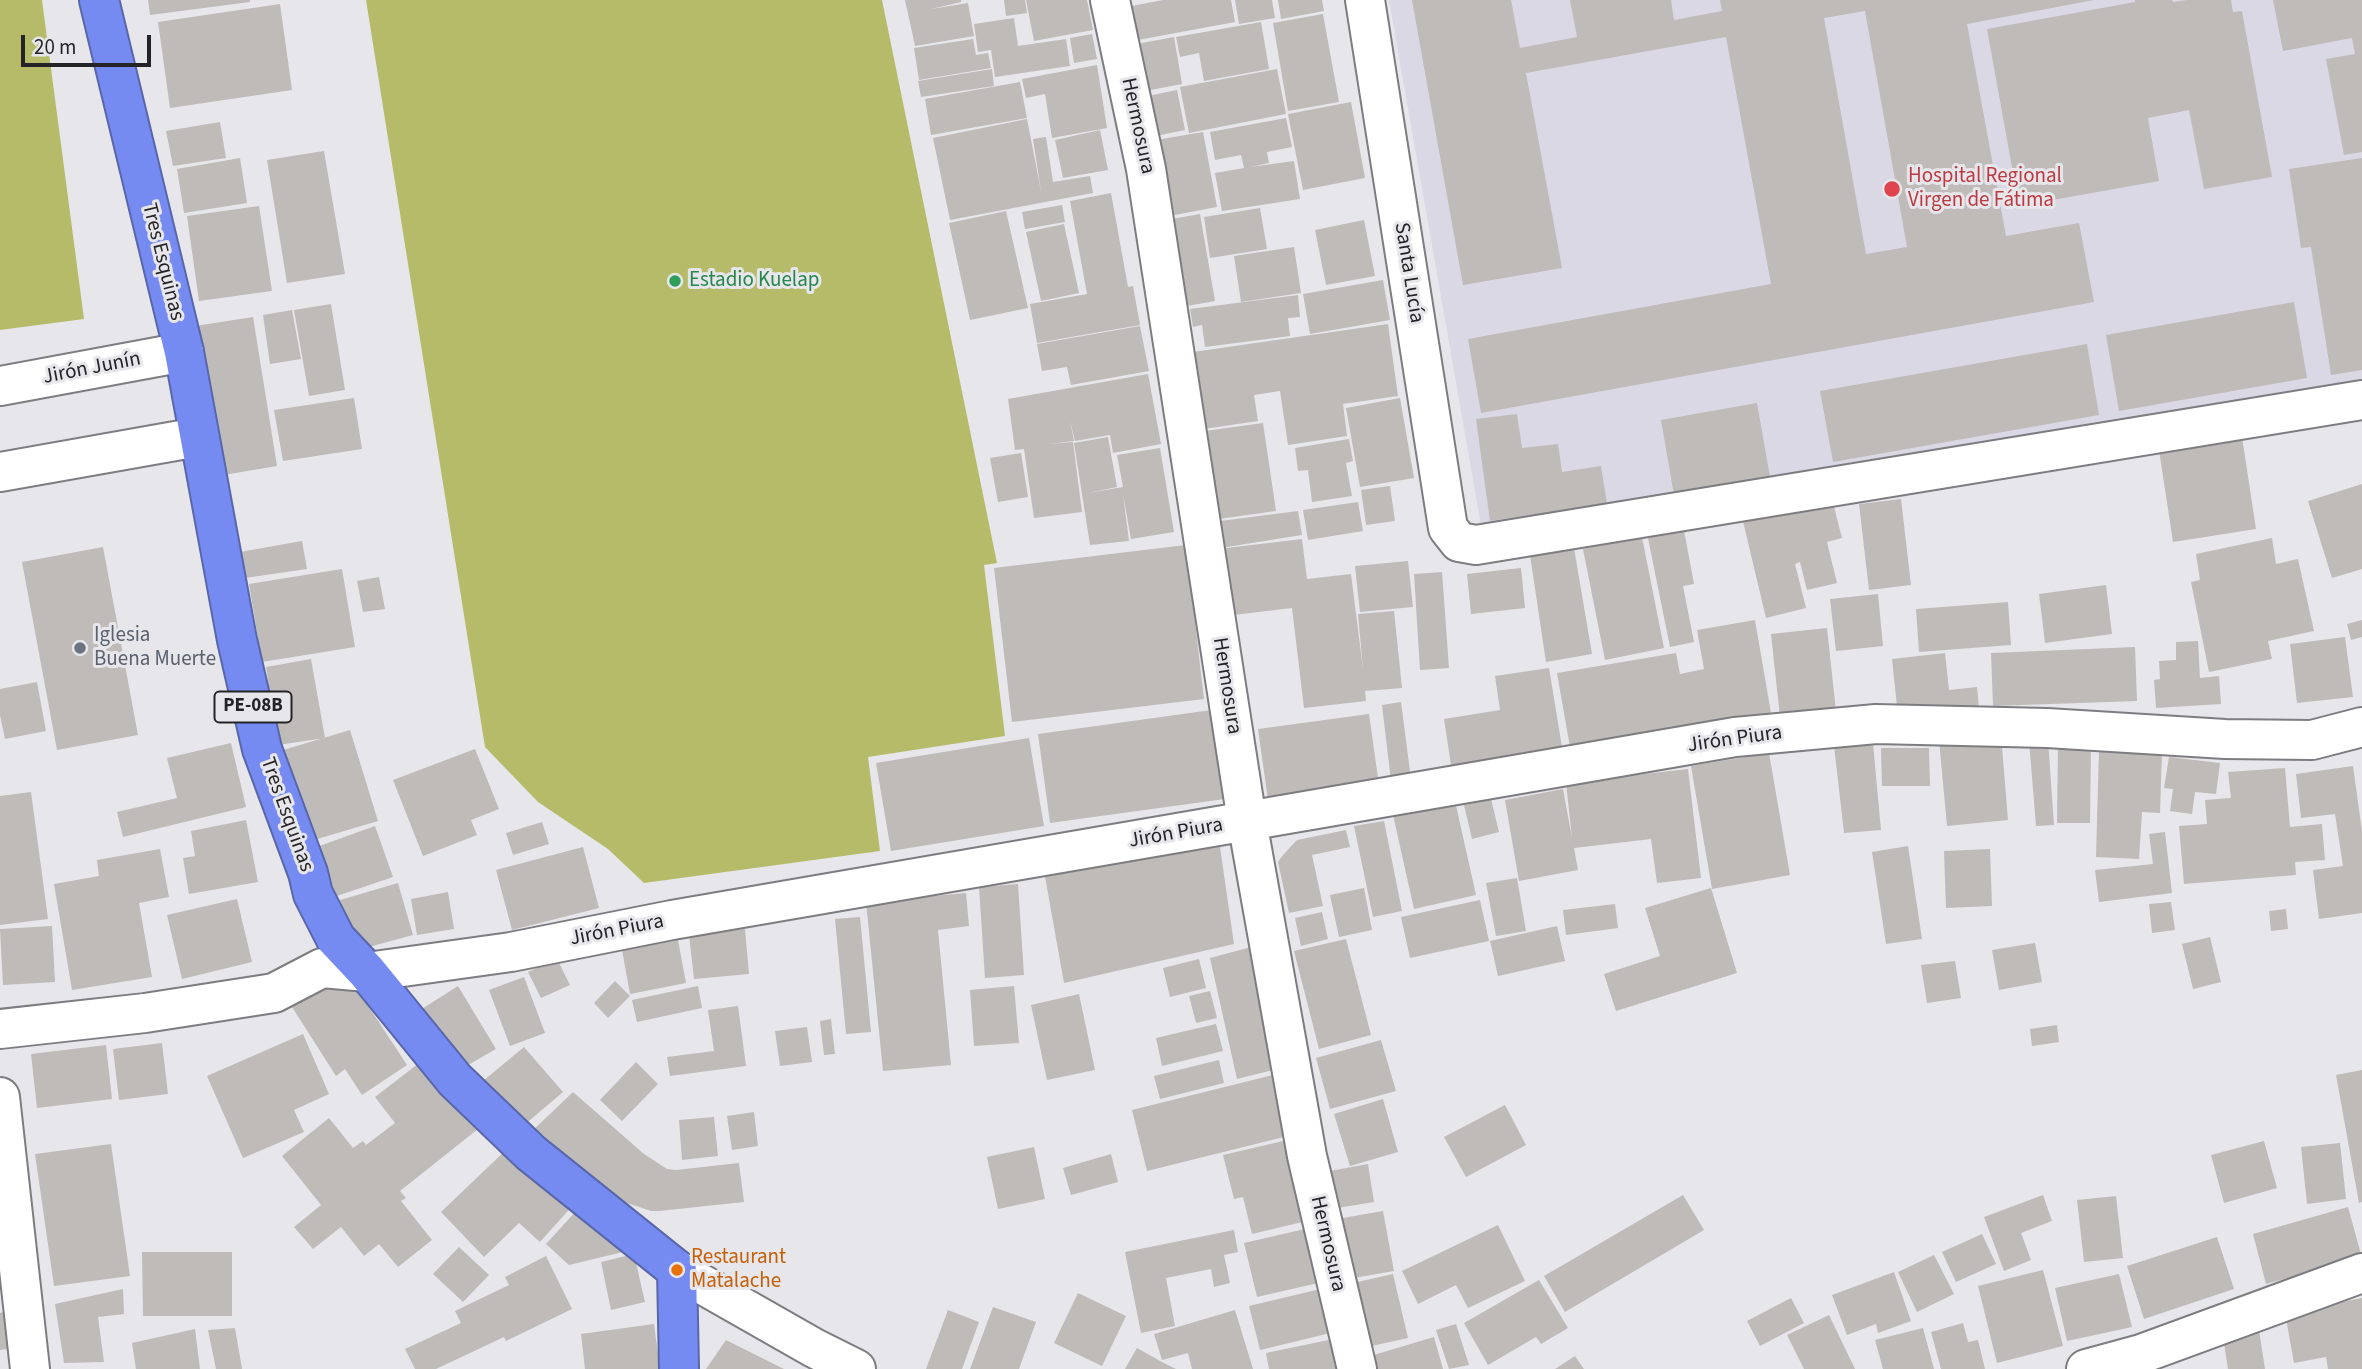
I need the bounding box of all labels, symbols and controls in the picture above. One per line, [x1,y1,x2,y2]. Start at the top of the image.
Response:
scale bar [24,21,154,65]
text: 20 m [34,32,76,62]
street label: Hermosura [1115,76,1159,176]
place label: Hospital Regional Virgen de Fátima [1908,164,2062,214]
marker: Hospital Regional Virgen de Fátima [1882,179,1902,199]
street label: Tres Esquinas [135,201,189,323]
street label: Santa Lucía [1388,221,1428,325]
place label: Estadio Kuelap [689,268,819,294]
marker: Estadio Kuelap [667,273,683,289]
street label: Jirón Junín [41,347,143,391]
place label: Iglesia Buena Muerte [94,623,216,673]
street label: Hermosura [1206,636,1246,736]
marker: Iglesia Buena Muerte [72,640,88,656]
road number: PE-08B [215,692,292,722]
street label: Jirón Piura [1686,721,1784,759]
street label: Tres Esquinas [254,754,318,876]
street label: Jirón Piura [1127,813,1225,855]
street label: Jirón Piura [568,910,666,952]
street label: Hermosura [1304,1194,1350,1294]
place label: Restaurant Matalache [691,1245,786,1295]
marker: Restaurant Matalache [669,1262,685,1278]

